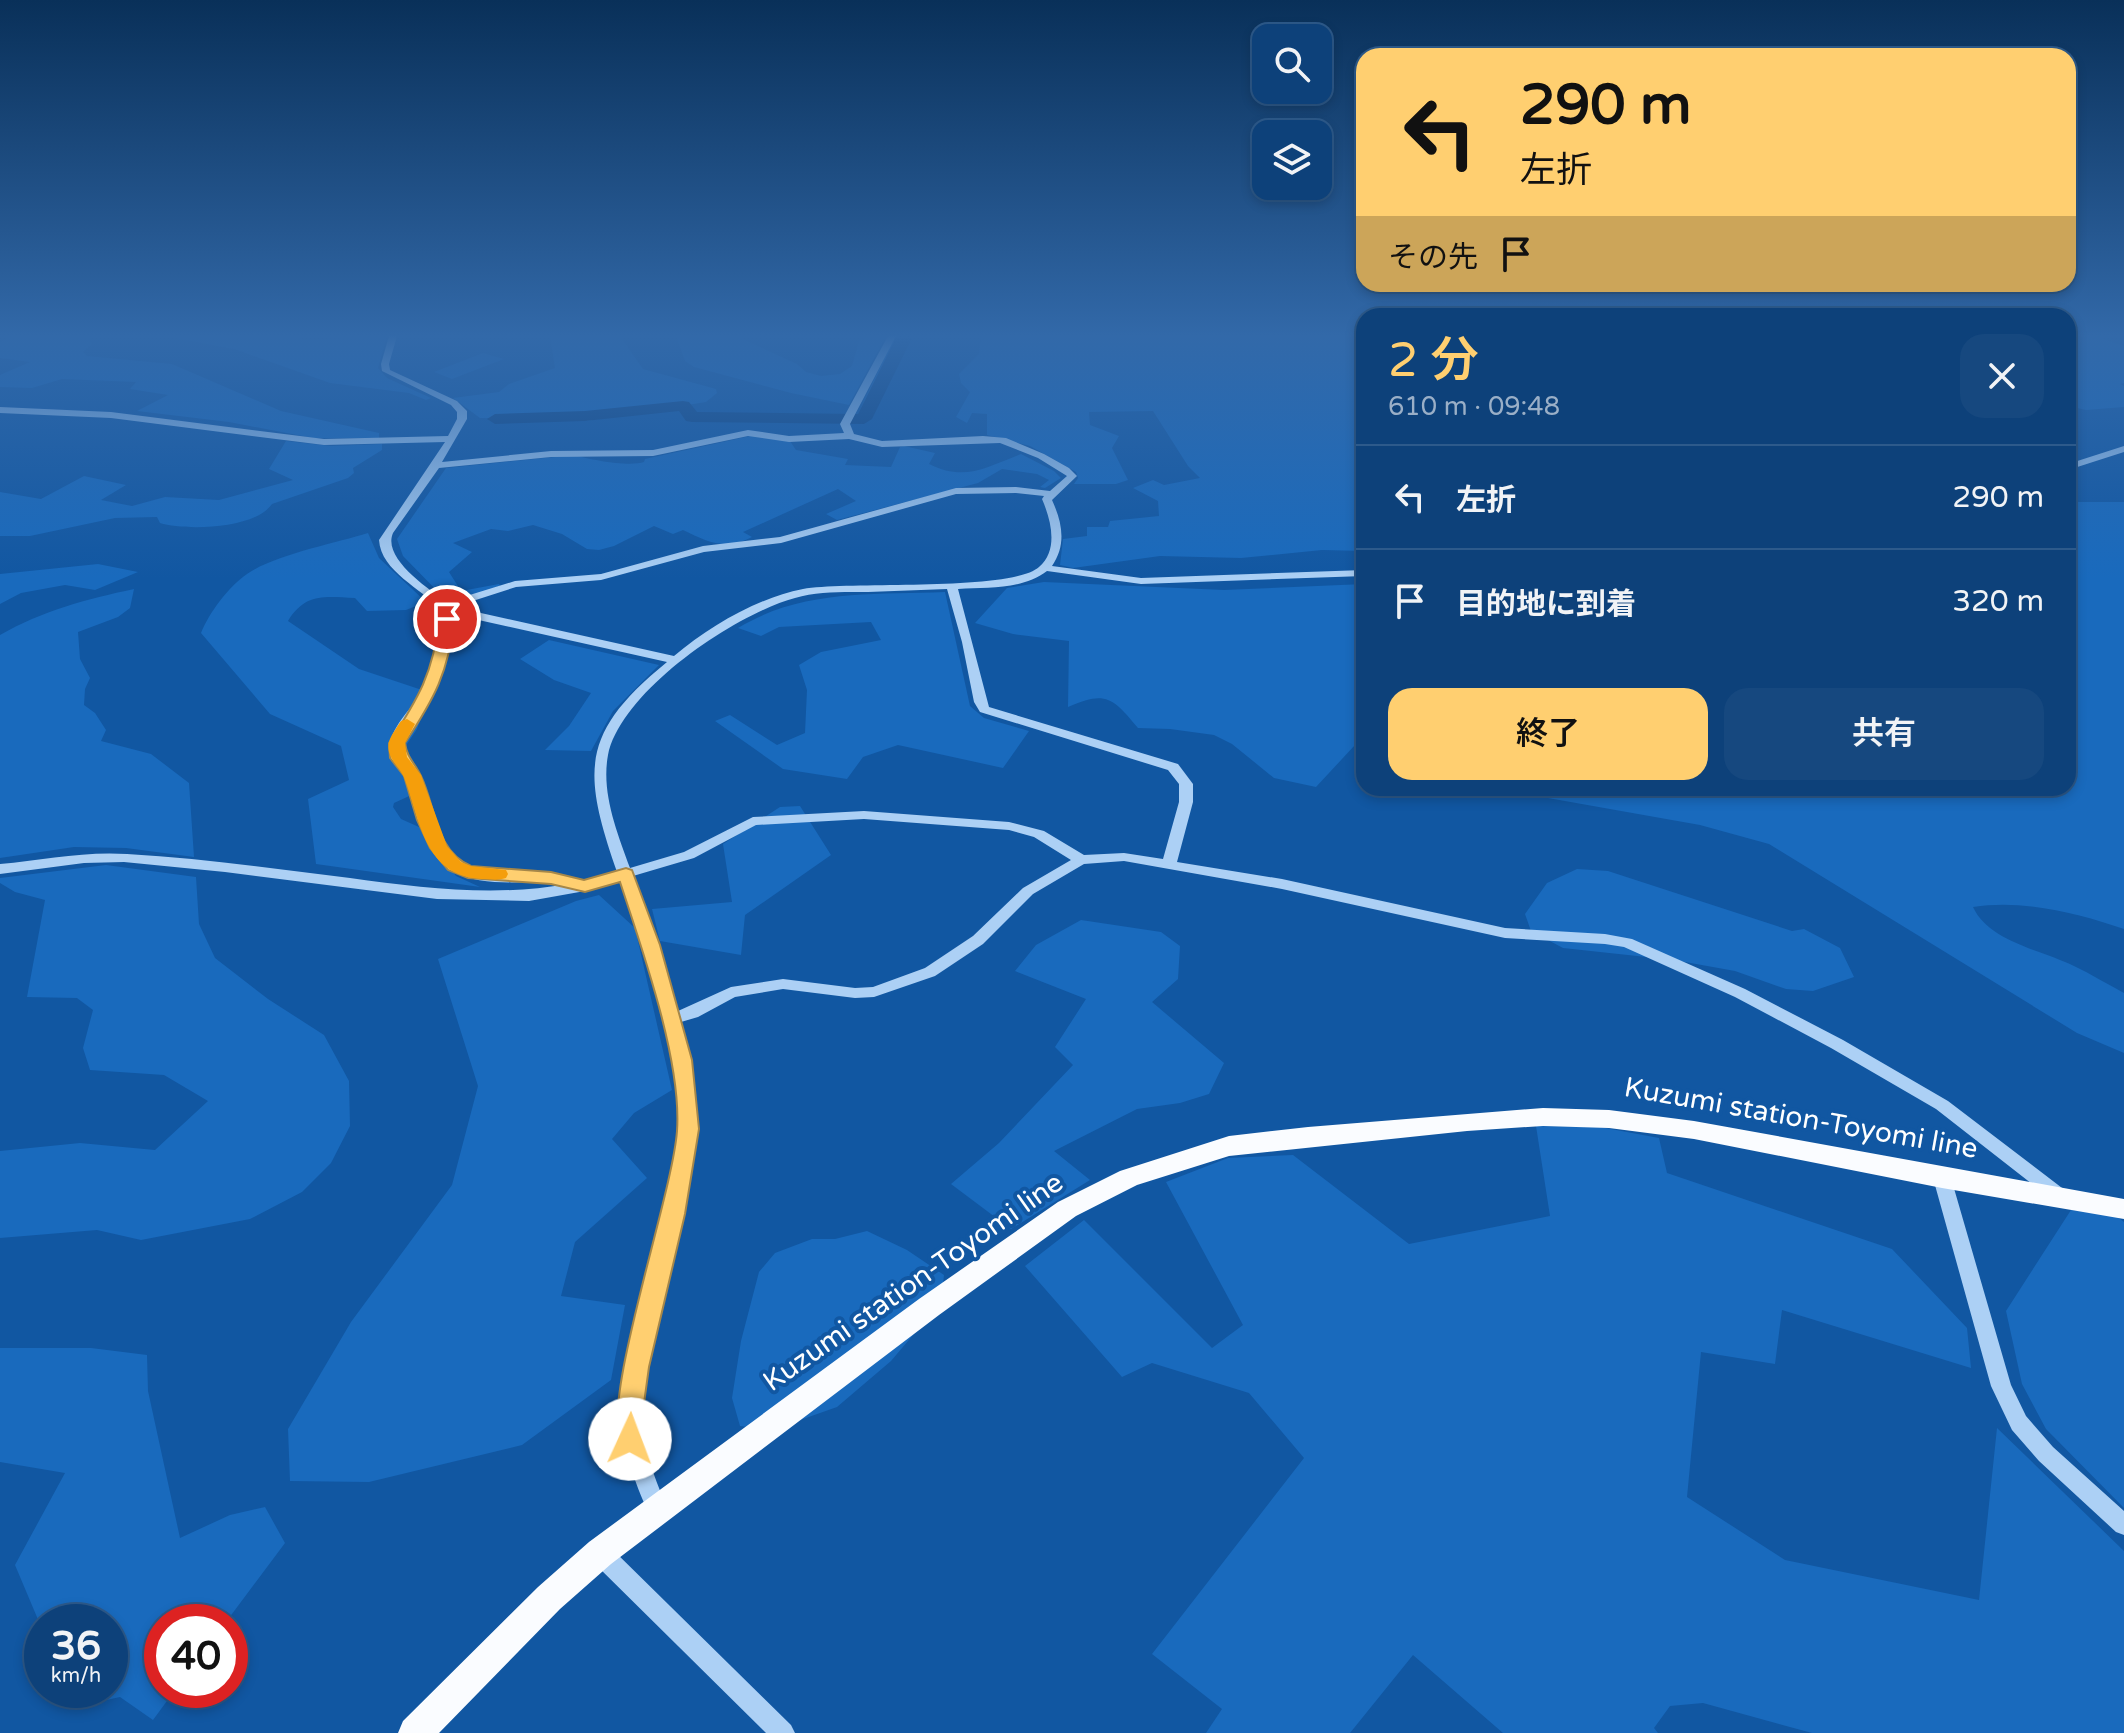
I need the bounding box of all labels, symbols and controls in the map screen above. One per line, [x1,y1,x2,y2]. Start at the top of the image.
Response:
map controls [1252,24,1332,200]
button: search [1252,24,1332,104]
text: 290 m [1520,72,1691,139]
icon: left [1388,80,1492,184]
button: layers [1252,120,1332,200]
text: 左折 [1520,149,1592,192]
icon: arrive [1494,232,1538,276]
text: その先 [1388,239,1478,276]
text: 2 分 [1388,332,1479,390]
button: close [1960,334,2044,418]
text: 610 m · 09:48 [1388,391,1560,422]
icon: left [1388,475,1432,519]
text: 290 m [1952,479,2044,516]
text: 左折 [1456,482,1516,519]
icon: arrive [1388,579,1432,623]
text: 320 m [1952,583,2044,620]
pin [413,585,481,653]
text: 目的地に到着 [1456,586,1636,623]
icon: arrive [425,597,469,641]
button: 終了 [1388,688,1708,780]
button: 共有 [1724,688,2044,780]
street label: Kuzumi station-Toyomi line [1622,1070,1980,1166]
street label: Kuzumi station-Toyomi line [756,1165,1070,1399]
position arrow [588,1397,672,1481]
speed limit sign: 40 [144,1604,248,1708]
text: 36 [51,1622,101,1670]
text: km/h [51,1664,101,1688]

